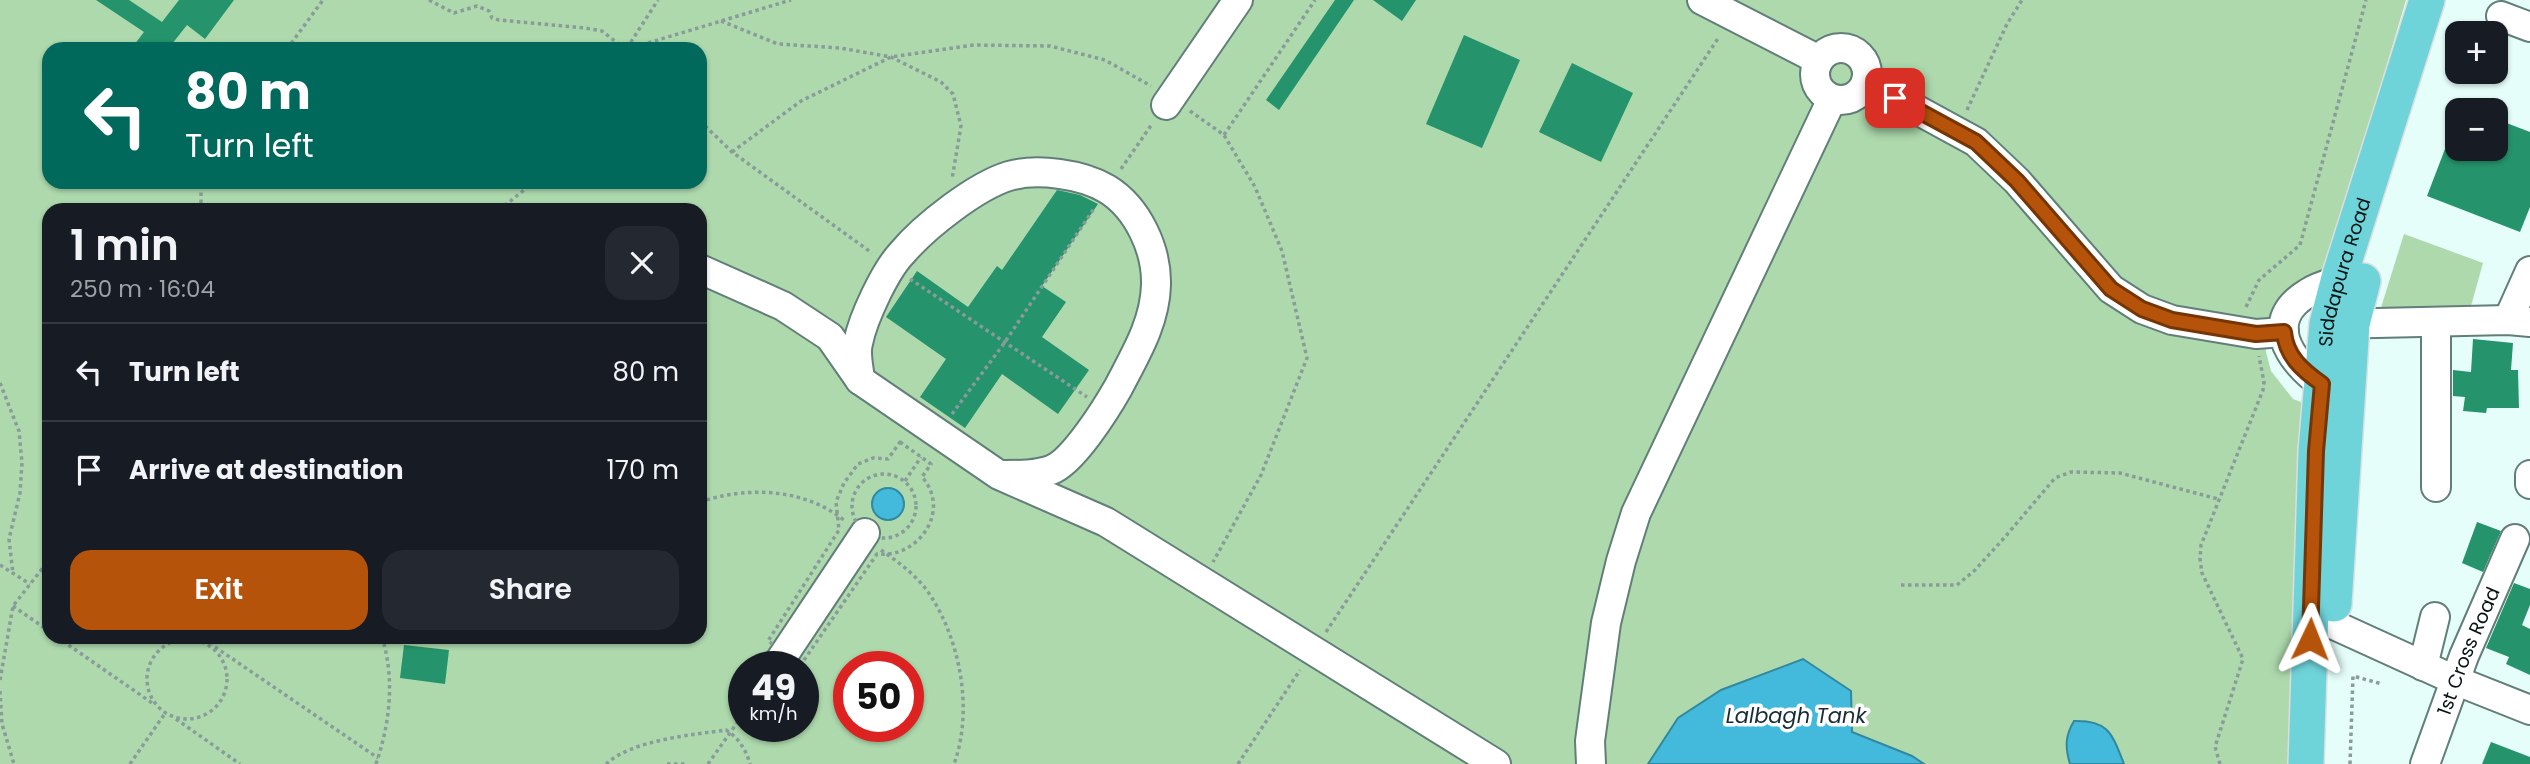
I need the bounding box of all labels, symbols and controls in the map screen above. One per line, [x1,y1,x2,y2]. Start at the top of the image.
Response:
map controls [2445,21,2508,161]
button: + [2445,21,2508,84]
text: 80 m [185,58,311,126]
pin [1865,68,1925,128]
icon: left [70,70,161,161]
icon: arrive [1876,79,1914,117]
button: − [2445,98,2508,161]
text: Turn left [185,123,314,168]
street label: Siddapura Road [2312,194,2377,348]
text: 1 min [70,216,179,275]
button: close [605,226,679,300]
text: 250 m · 16:04 [70,273,215,305]
icon: left [70,353,108,391]
text: Turn left [129,354,240,390]
text: 80 m [613,354,679,390]
icon: arrive [70,451,108,489]
text: Arrive at destination [129,452,404,488]
text: 170 m [606,452,679,488]
button: Exit [70,550,368,630]
button: Share [382,550,679,630]
street label: 1st Cross Road [2430,582,2506,719]
position arrow [2273,602,2347,676]
speed limit sign: 50 [833,651,924,742]
text: 49 [751,663,796,712]
text: km/h [750,701,797,726]
water label: Lalbagh Tank [1726,701,1867,730]

